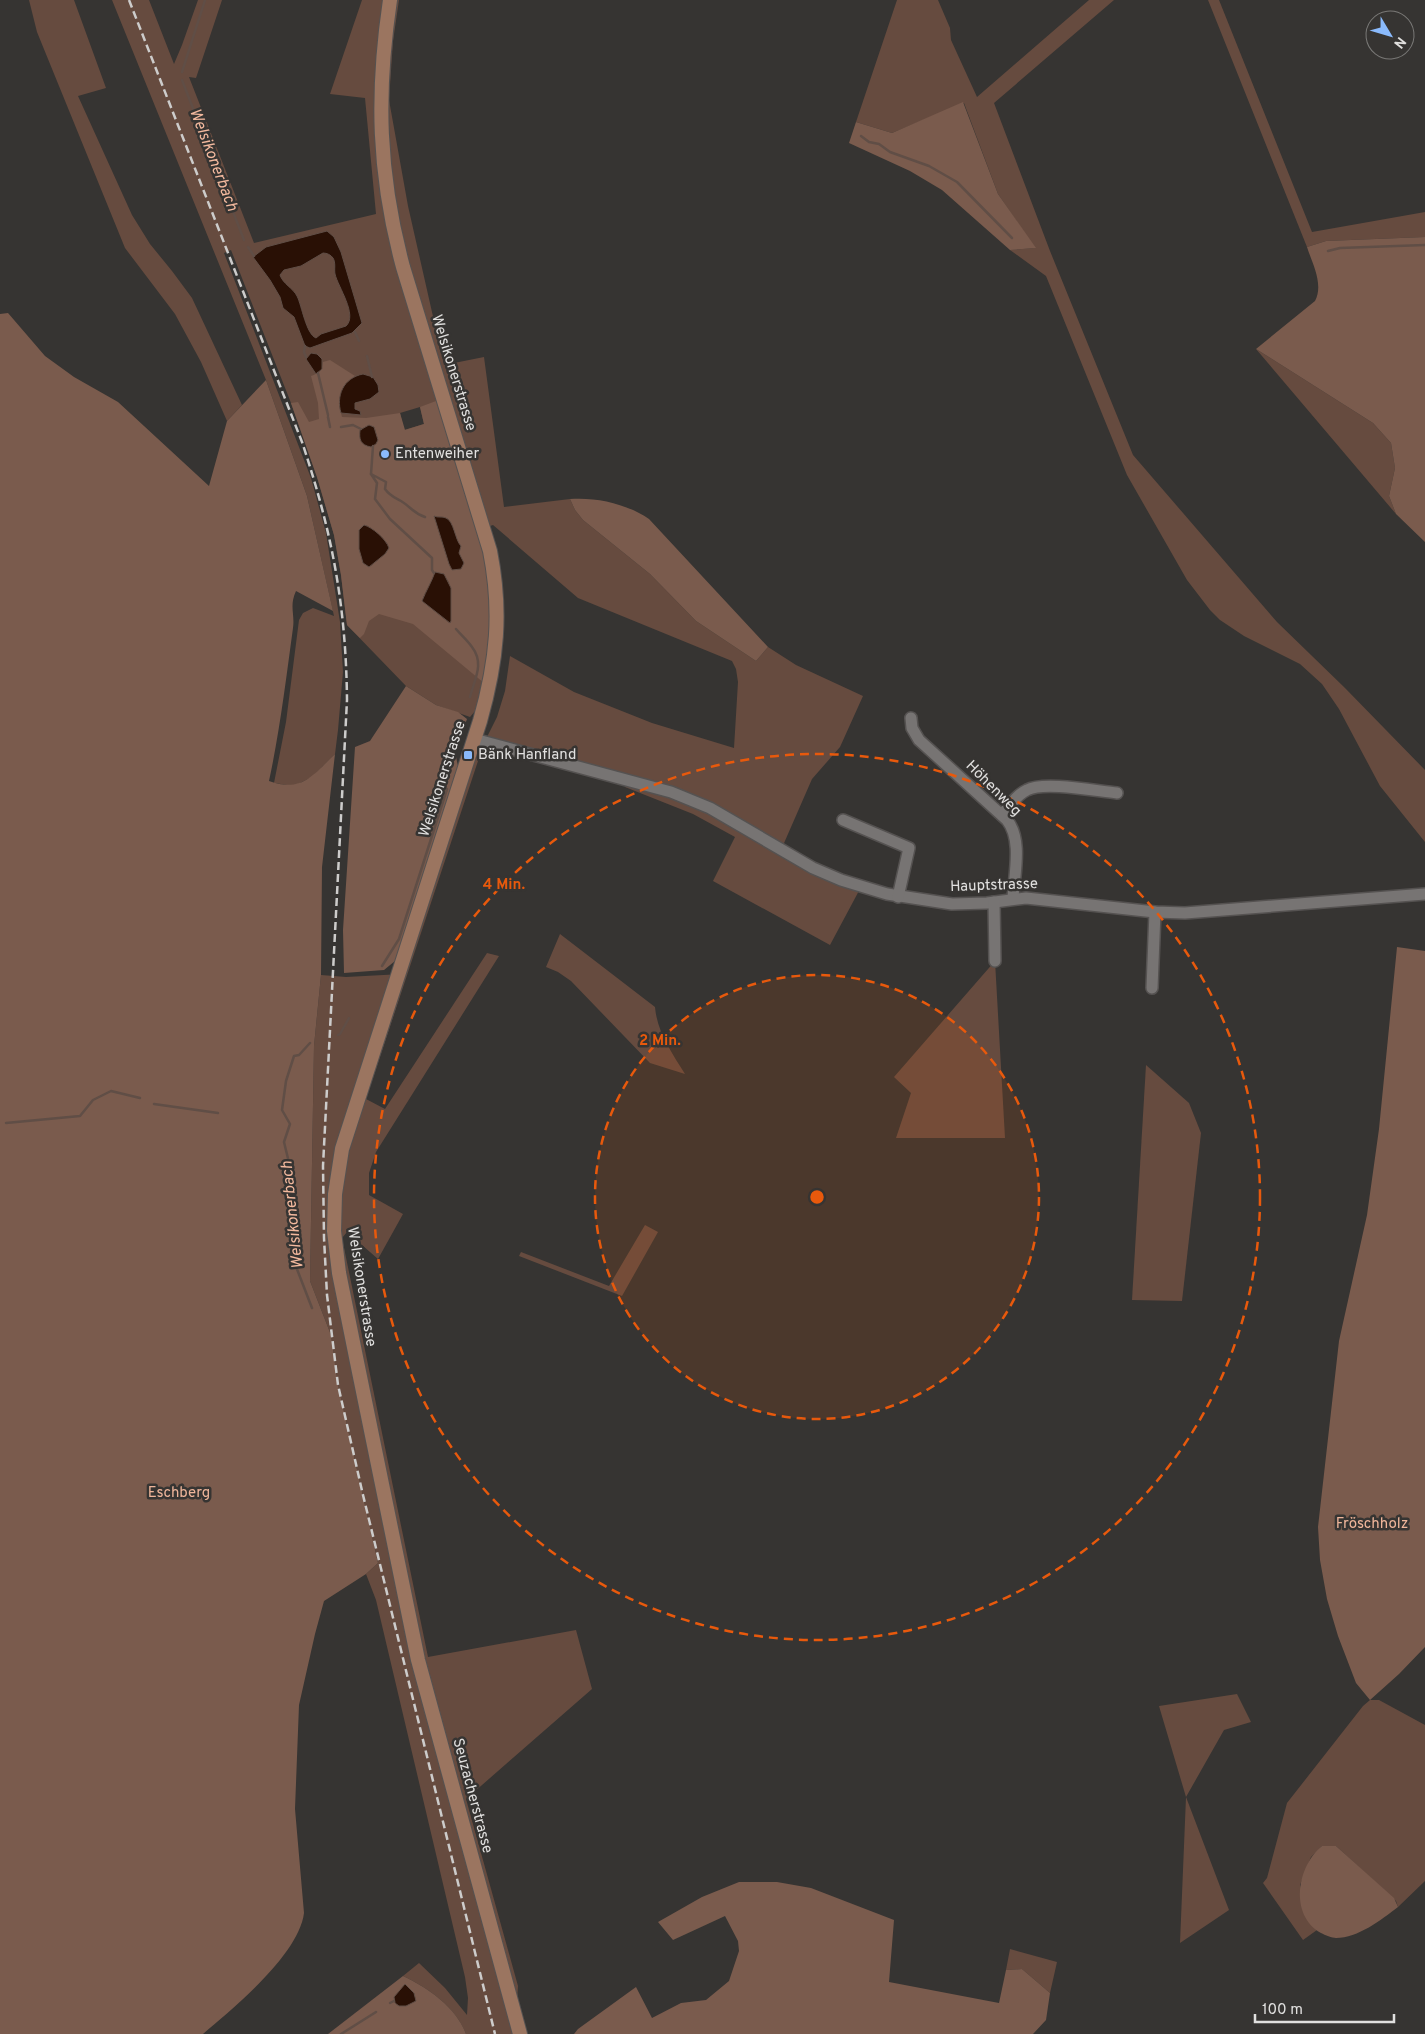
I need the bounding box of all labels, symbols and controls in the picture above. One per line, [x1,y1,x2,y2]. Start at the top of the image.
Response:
north arrow [1365,10,1415,60]
text: N [1389,33,1409,51]
water label: Welsikonerbach [184,106,242,214]
street label: Welsikonerstrasse [426,312,480,434]
place label: Entenweiher [395,445,480,464]
marker: Entenweiher [379,448,391,460]
street label: Welsikonerstrasse [415,719,471,839]
place label: Bänk Hanfland [478,746,576,765]
marker: Bänk Hanfland [462,749,474,761]
street label: Höhenweg [961,757,1025,821]
street label: Hauptstrasse [950,875,1038,897]
text: 4 Min. [483,876,526,895]
text: 2 Min. [639,1032,681,1051]
water label: Welsikonerbach [277,1160,309,1270]
centre of rings [808,1188,826,1206]
street label: Welsikonerstrasse [342,1226,380,1348]
park label: Eschberg [148,1484,210,1503]
park label: Fröschholz [1336,1515,1408,1534]
street label: Seuzacherstrasse [448,1736,496,1856]
scale bar [1255,1992,1394,2024]
text: 100 m [1262,2001,1303,2020]

